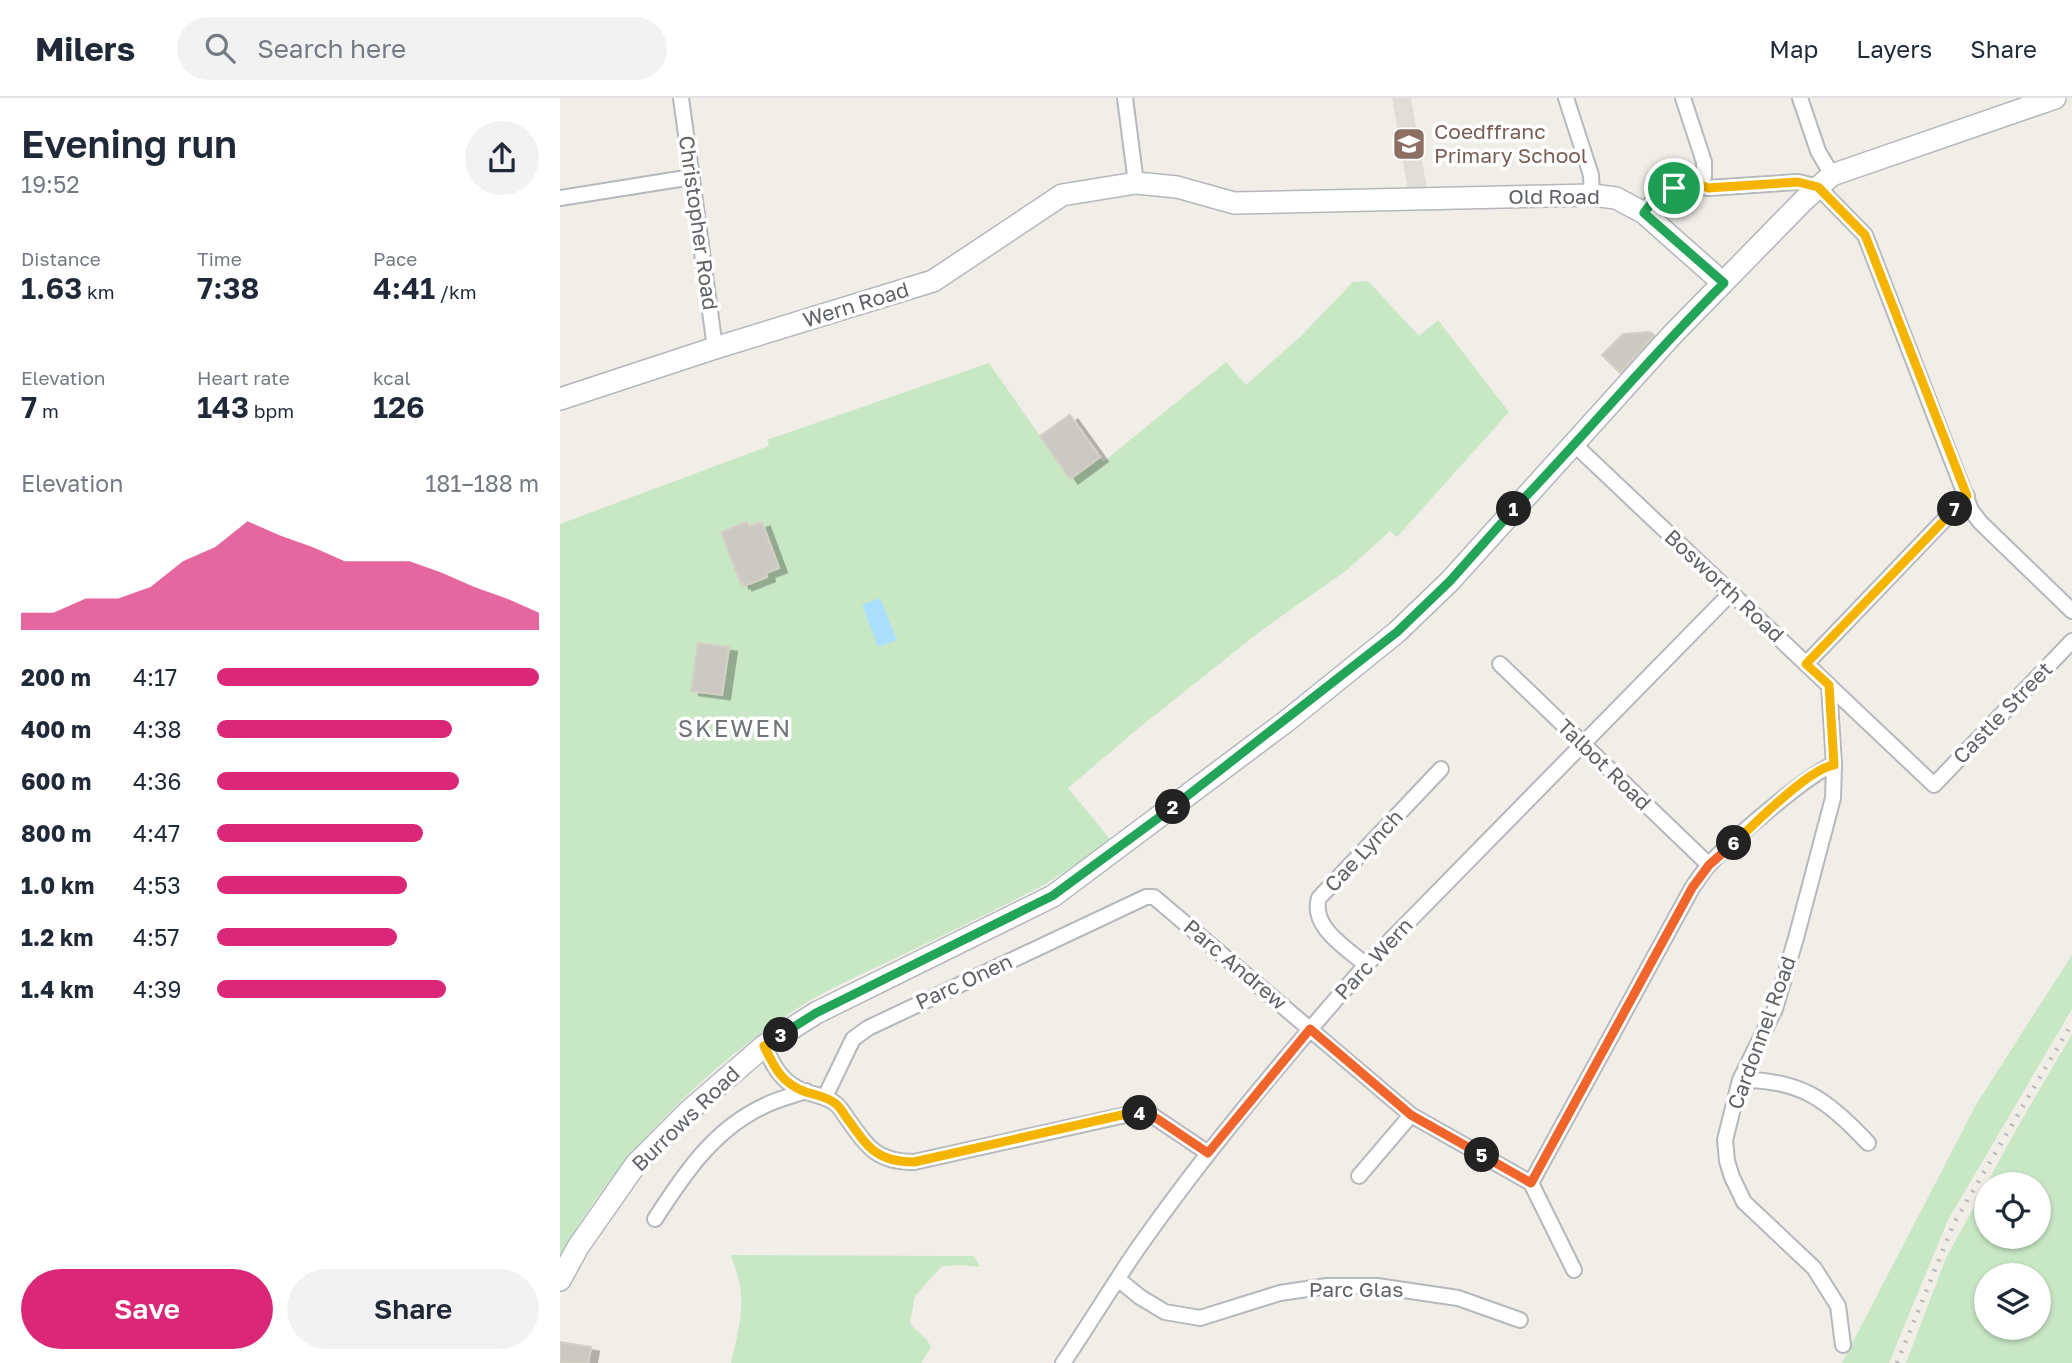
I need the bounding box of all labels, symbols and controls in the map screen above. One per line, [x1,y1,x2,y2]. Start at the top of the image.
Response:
search box [177,17,667,80]
text: Milers [35,29,135,68]
icon: search [201,29,239,67]
text: Search here [257,33,406,64]
text: Map [1769,34,1818,63]
text: Layers [1856,34,1932,63]
text: Share [1970,34,2037,63]
place label: Coedffranc Primary School [1434,118,1588,168]
text: Evening run [21,121,237,166]
button: share [465,121,539,195]
school or university icon: Coedffranc Primary School [1390,125,1428,163]
street label: Christopher Road [674,134,724,312]
pin [1644,158,1704,218]
icon: arrive [1655,169,1693,207]
text: 19:52 [21,170,80,198]
street label: Old Road [1508,183,1600,209]
text: Distance [21,247,101,270]
text: Time [197,247,242,270]
text: Pace [373,247,417,270]
text: 1.63 [21,270,82,306]
text: 7:38 [197,270,260,306]
text: 4:41 [373,270,435,306]
street label: Wern Road [800,276,912,332]
text: km [82,280,115,303]
text: /km [435,280,477,303]
text: Elevation [21,366,106,389]
text: Heart rate [197,366,290,389]
text: kcal [373,366,411,389]
text: 7 [21,389,37,425]
text: 143 [197,389,249,425]
text: 126 [373,389,425,425]
text: m [37,399,59,422]
text: bpm [249,399,294,422]
text: Elevation [21,469,123,497]
text: 181–188 m [425,469,539,497]
pin: 1 [1496,492,1532,526]
pin: 7 [1938,492,1972,526]
text: 1 [1509,497,1518,520]
text: 7 [1949,497,1960,520]
street label: Bosworth Road [1660,523,1790,647]
street label: Castle Street [1947,656,2057,769]
text: 200 m [21,663,91,691]
text: 4:17 [133,663,177,691]
district label: SKEWEN [678,713,792,742]
street label: Talbot Road [1552,713,1657,815]
text: 400 m [21,715,91,743]
text: 4:38 [133,715,181,743]
text: 600 m [21,767,91,795]
text: 4:36 [133,767,181,795]
pin: 2 [1156,790,1190,824]
text: 2 [1167,795,1178,818]
street label: Cae Lynch [1319,804,1408,897]
text: 800 m [21,819,92,847]
text: 4:47 [133,819,180,847]
pin: 6 [1716,826,1752,860]
text: 6 [1727,831,1740,854]
text: 1.0 km [21,871,94,899]
text: 4:53 [133,871,181,899]
street label: Parc Wern [1329,912,1418,1005]
street label: Parc Andrew [1179,913,1293,1015]
text: 1.2 km [21,923,93,951]
text: 4:57 [133,923,179,951]
street label: Parc Onen [911,947,1016,1015]
street label: Cardonnel Road [1721,953,1801,1113]
text: 1.4 km [21,975,94,1003]
text: 4:39 [133,975,181,1003]
pin: 3 [764,1018,798,1052]
text: 3 [775,1023,786,1046]
street label: Burrows Road [626,1060,745,1176]
pin: 4 [1122,1096,1158,1130]
text: 4 [1134,1101,1145,1124]
pin: 5 [1464,1138,1500,1172]
text: 5 [1476,1143,1487,1166]
map controls [1974,1172,2051,1340]
button: locate [1974,1172,2051,1249]
button: layers [1974,1263,2051,1340]
button: Save [21,1269,273,1349]
button: Share [287,1269,539,1349]
street label: Parc Glas [1309,1276,1403,1302]

